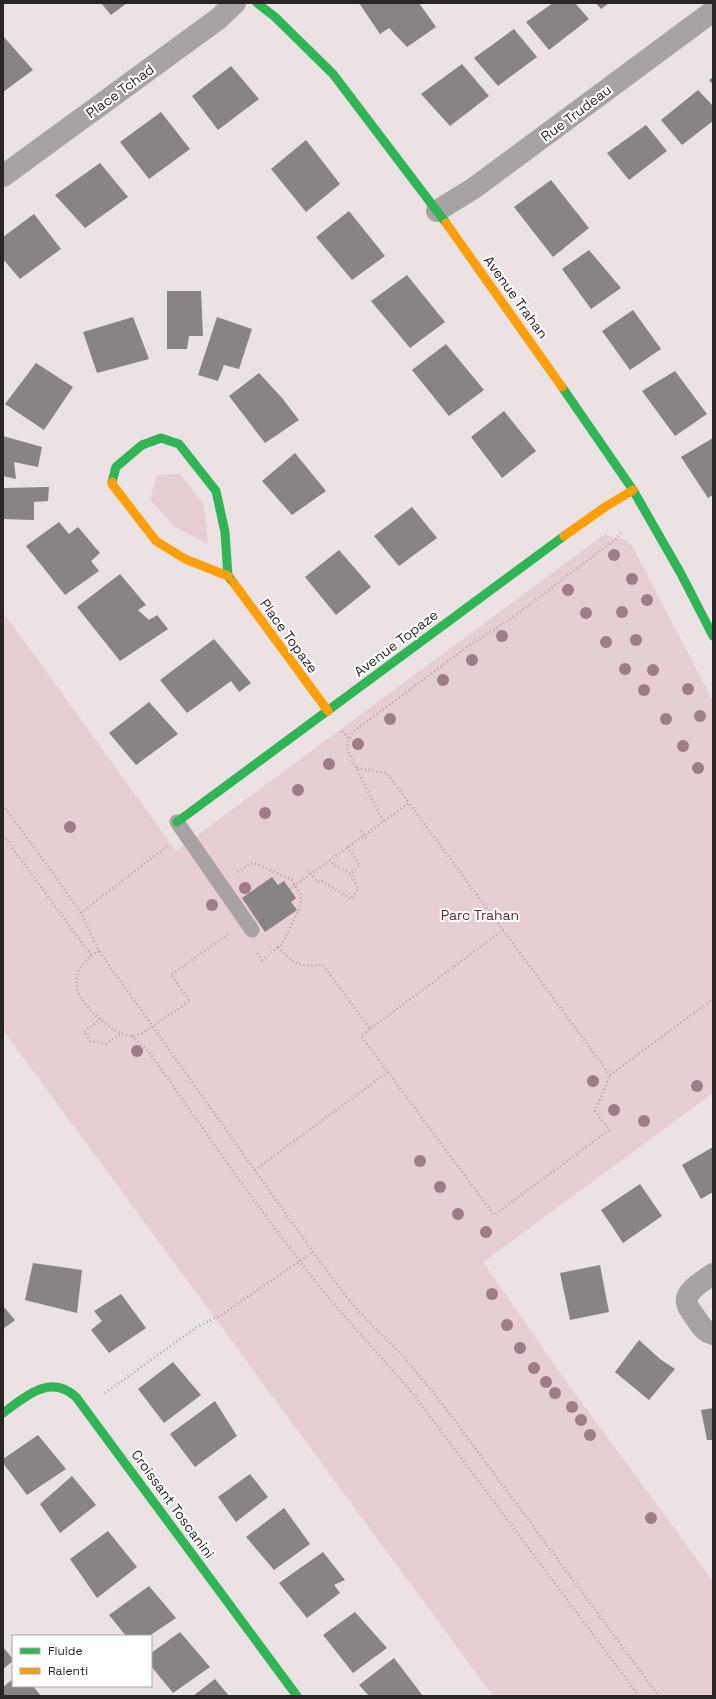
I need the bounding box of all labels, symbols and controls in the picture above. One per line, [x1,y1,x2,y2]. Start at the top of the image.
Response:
street label: Place Tchad [82,60,158,122]
street label: Rue Trudeau [537,81,615,145]
street label: Avenue Trahan [480,252,552,342]
street label: Place Topaze [256,595,322,677]
street label: Avenue Topaze [350,606,442,680]
park label: Parc Trahan [441,906,519,924]
street label: Croissant Toscanini [127,1446,219,1562]
legend [12,1635,152,1687]
text: Fluide [48,1643,83,1659]
text: Ralenti [48,1663,88,1679]

